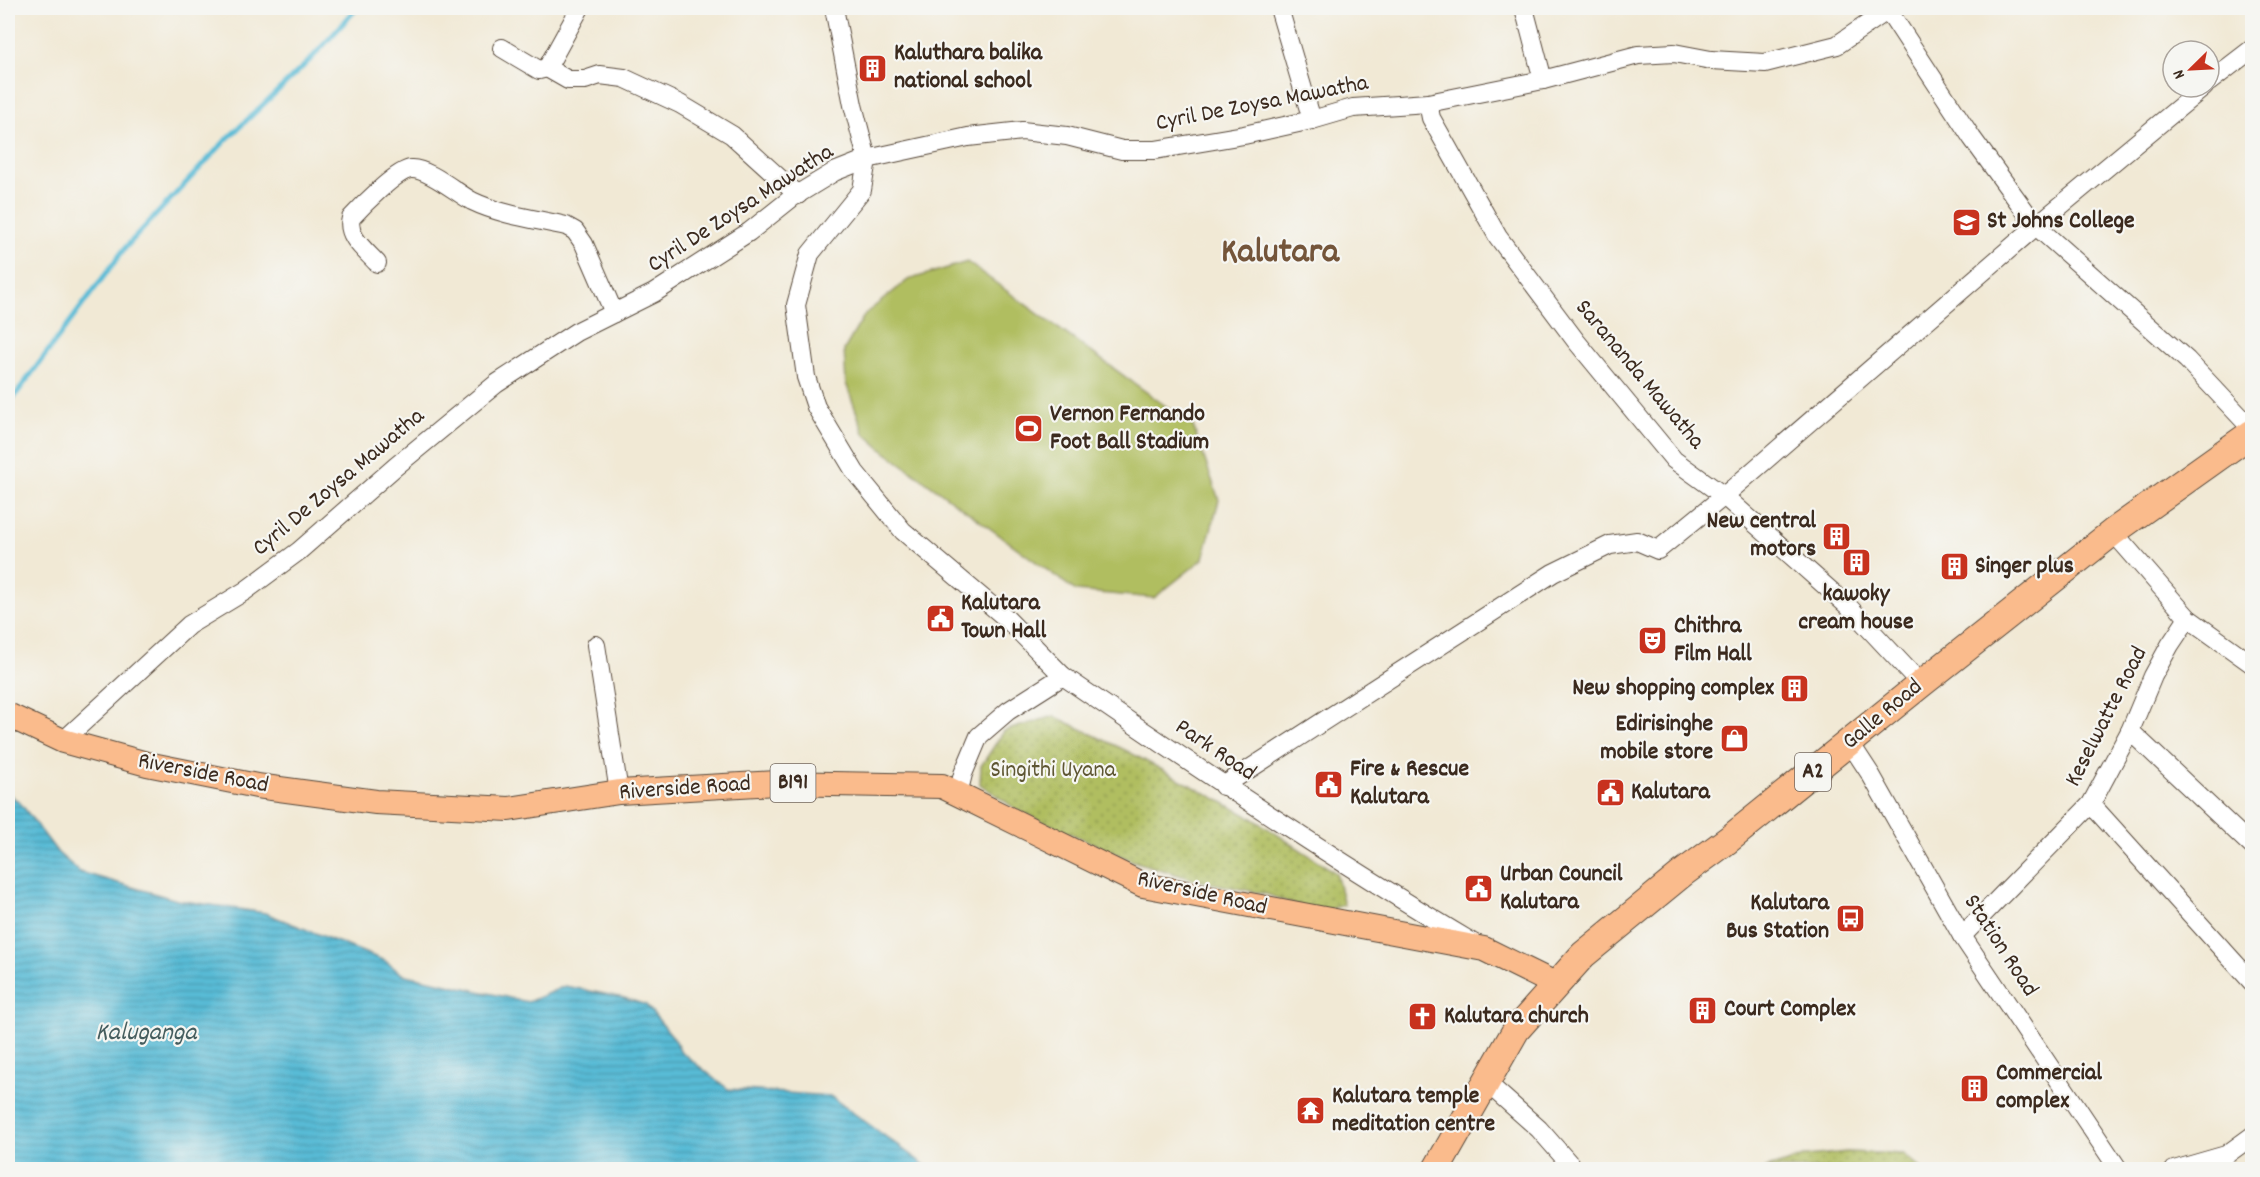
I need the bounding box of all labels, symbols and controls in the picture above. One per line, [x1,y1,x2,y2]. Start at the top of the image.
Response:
place label: Kaluthara balika national school [894,37,1043,99]
north arrow [2161,39,2221,99]
building icon: Kaluthara balika national school [857,52,889,84]
text: N [2167,66,2192,82]
street label: Cyril De Zoysa Mawatha [1153,67,1372,141]
street label: Cyril De Zoysa Mawatha [641,136,841,282]
place label: St Johns College [1987,205,2135,239]
school or university icon: St Johns College [1950,206,1982,238]
district label: Kalutara [1221,228,1340,280]
street label: Sarananda Mawatha [1566,293,1712,458]
place label: Vernon Fernando Foot Ball Stadium [1050,398,1209,460]
street label: Cyril De Zoysa Mawatha [246,400,433,565]
sports icon: Vernon Fernando Foot Ball Stadium [1013,413,1045,445]
place label: New central motors [1707,505,1816,567]
building icon: New central motors [1821,520,1853,552]
building icon: kawoky cream house [1840,546,1872,578]
place label: Singer plus [1975,550,2074,584]
building icon: Singer plus [1938,551,1970,583]
place label: kawoky cream house [1798,578,1914,640]
place label: Kalutara Town Hall [961,587,1046,649]
public building icon: Kalutara Town Hall [924,602,956,634]
place label: Chithra Film Hall [1674,610,1752,672]
theatre icon: Chithra Film Hall [1637,625,1669,657]
street label: Keselwatte Road [2057,641,2157,793]
street label: Galle Road [1835,671,1931,759]
place label: New shopping complex [1572,672,1774,706]
building icon: New shopping complex [1779,673,1811,705]
place label: Edirisinghe mobile store [1600,708,1713,770]
street label: Park Road [1168,711,1262,791]
shop icon: Edirisinghe mobile store [1718,723,1750,755]
street label: Riverside Road [135,745,271,803]
place label: Fire & Rescue Kalutara [1350,753,1469,815]
road number: A2 [1795,753,1831,791]
park label: Singithi Uyana [990,754,1117,788]
road number: B191 [770,764,816,802]
street label: Riverside Road [618,767,752,811]
public building icon: Fire & Rescue Kalutara [1313,768,1345,800]
place label: Kalutara [1631,776,1710,810]
public building icon: Kalutara [1594,777,1626,809]
place label: Urban Council Kalutara [1500,858,1623,920]
street label: Riverside Road [1134,863,1270,925]
public building icon: Urban Council Kalutara [1463,873,1495,905]
place label: Kalutara Bus Station [1726,887,1830,949]
street label: Station Road [1954,888,2046,1004]
bus stop icon: Kalutara Bus Station [1834,902,1866,934]
place label: Court Complex [1724,993,1855,1027]
building icon: Court Complex [1687,994,1719,1026]
place label: Kalutara church [1444,1000,1589,1034]
church icon: Kalutara church [1407,1001,1439,1033]
water label: Kaluganga [96,1015,198,1052]
place label: Commercial complex [1996,1057,2102,1119]
building icon: Commercial complex [1959,1072,1991,1104]
place label: Kalutara temple meditation centre [1332,1080,1495,1142]
temple icon: Kalutara temple meditation centre [1295,1095,1327,1127]

